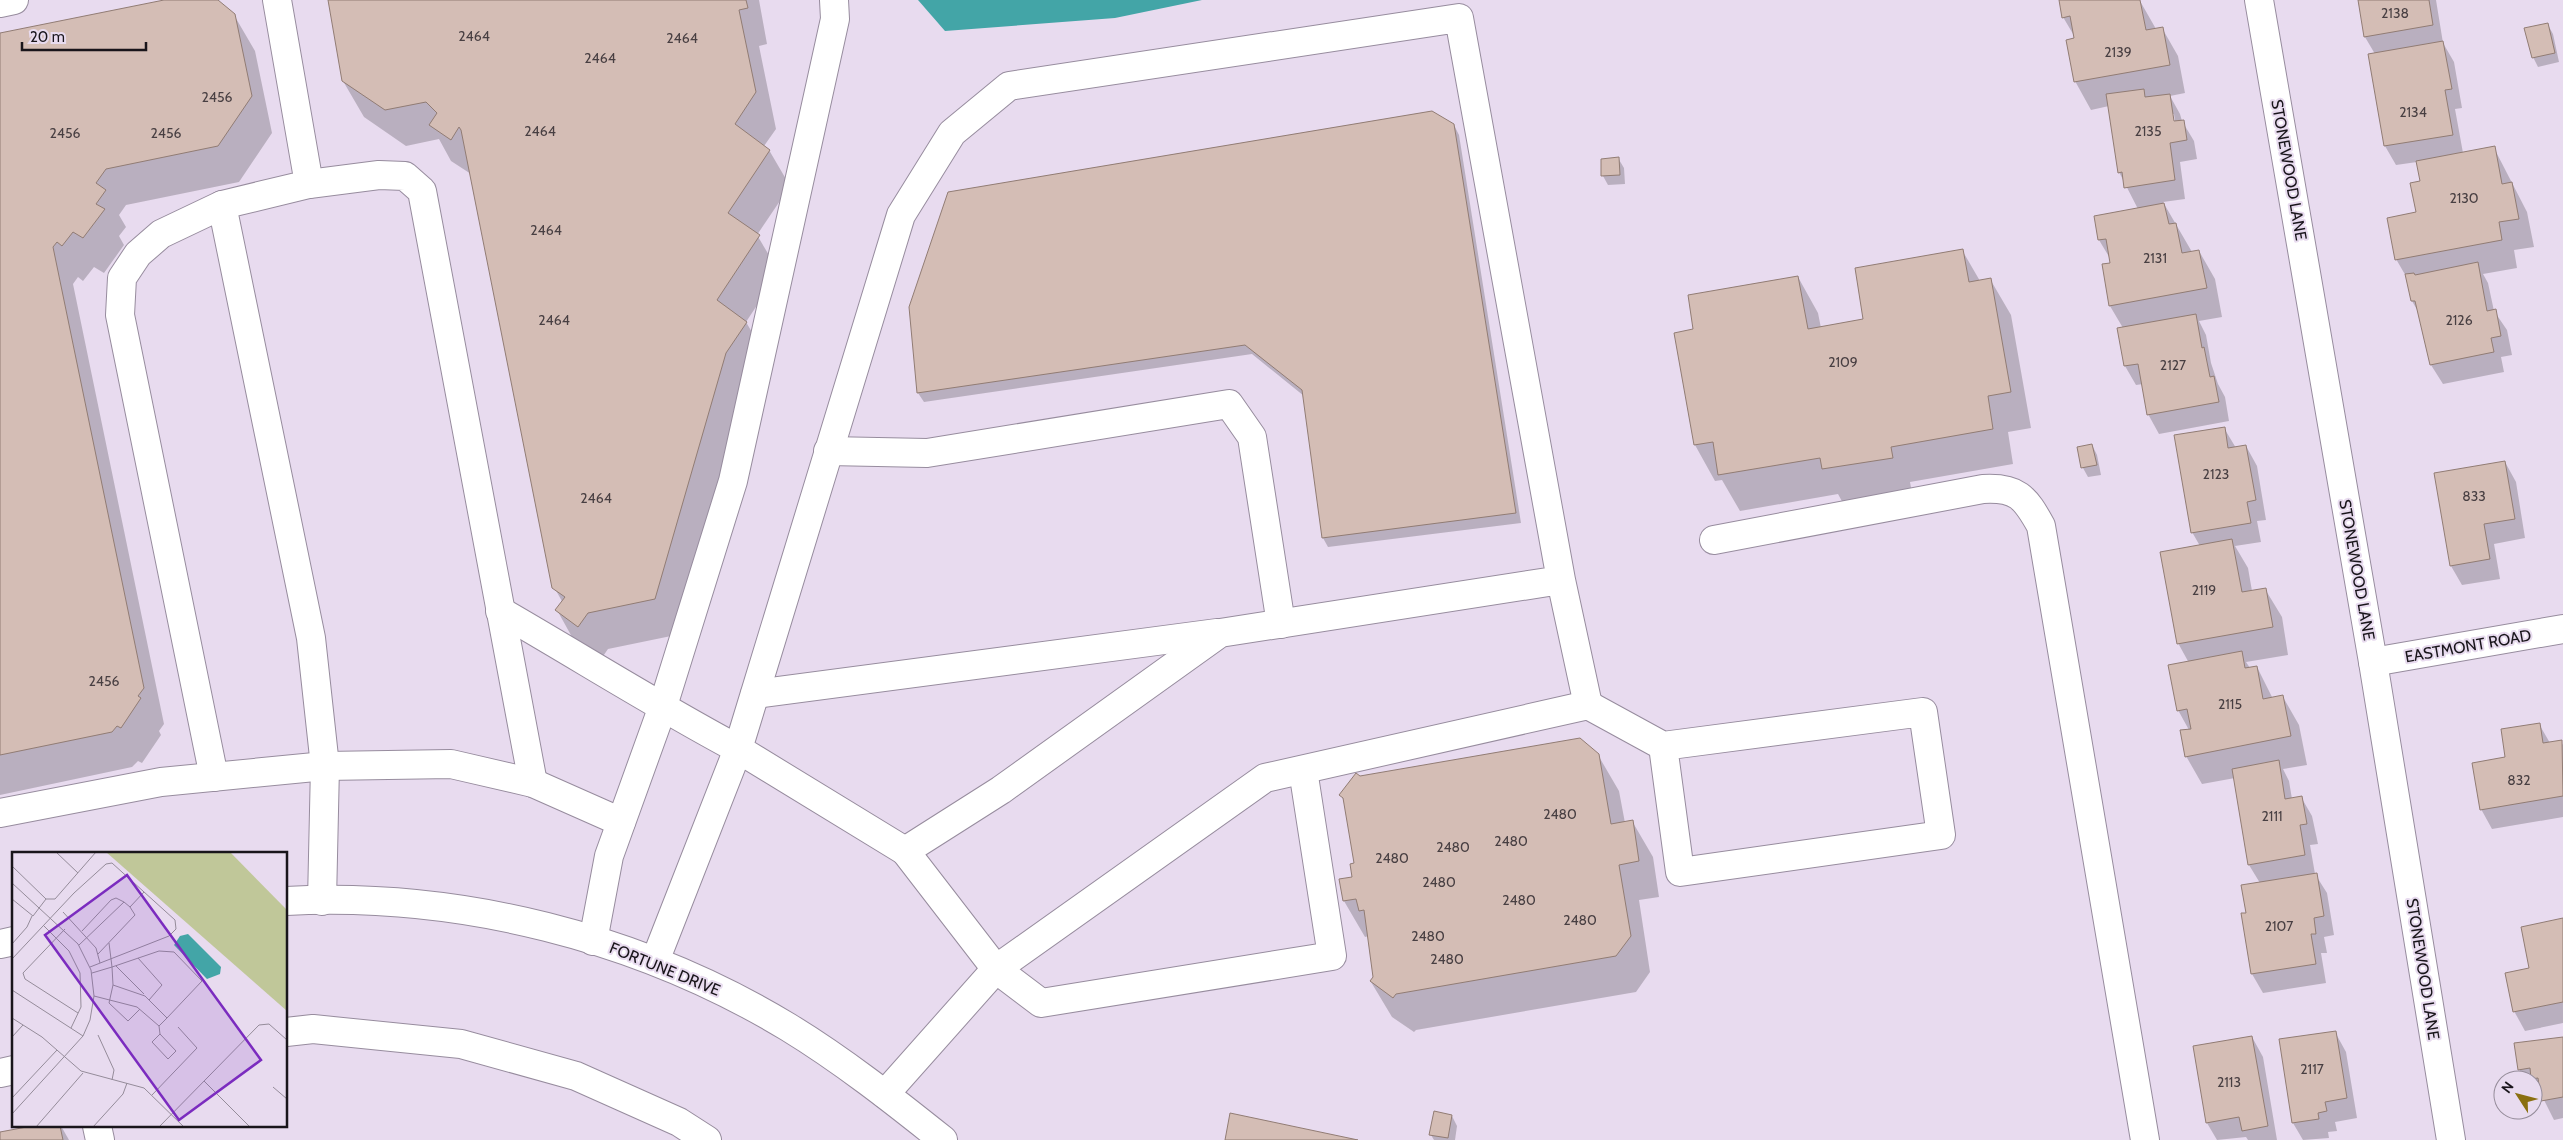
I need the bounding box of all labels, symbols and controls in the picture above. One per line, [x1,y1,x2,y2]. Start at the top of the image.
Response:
house number: 2138 [2381,4,2409,22]
scale bar [22,20,146,52]
house number: 2464 [458,27,490,45]
text: 20 m [30,28,65,46]
house number: 2464 [666,29,698,47]
house number: 2139 [2104,43,2132,61]
house number: 2464 [584,49,616,67]
house number: 2456 [202,88,233,106]
street label: STONEWOOD LANE [2267,98,2311,242]
house number: 2134 [2399,103,2427,121]
house number: 2464 [524,122,556,140]
house number: 2135 [2134,122,2162,140]
house number: 2456 [50,124,81,142]
house number: 2456 [151,124,182,142]
house number: 2130 [2449,189,2479,207]
house number: 2464 [530,221,562,239]
house number: 2131 [2143,249,2167,267]
house number: 2464 [538,311,570,329]
house number: 2126 [2445,311,2473,329]
house number: 2109 [1828,353,1858,371]
house number: 2127 [2160,356,2186,374]
house number: 2123 [2203,465,2229,483]
house number: 833 [2462,487,2486,505]
house number: 2464 [580,489,612,507]
street label: STONEWOOD LANE [2335,498,2379,642]
house number: 2119 [2192,581,2216,599]
street label: EASTMONT ROAD [2403,626,2533,666]
house number: 2456 [89,672,120,690]
house number: 2115 [2218,695,2242,713]
house number: 832 [2507,771,2531,789]
house number: 2480 [1543,805,1577,823]
house number: 2111 [2261,807,2283,825]
house number: 2480 [1494,832,1528,850]
house number: 2480 [1436,838,1470,856]
house number: 2480 [1375,849,1409,867]
inset map [12,852,288,1128]
house number: 2480 [1422,873,1456,891]
house number: 2480 [1502,891,1536,909]
street label: STONEWOOD LANE [2402,897,2444,1041]
house number: 2480 [1563,911,1597,929]
house number: 2107 [2265,917,2293,935]
house number: 2480 [1411,927,1445,945]
street label: FORTUNE DRIVE [607,938,723,1000]
house number: 2480 [1430,950,1464,968]
house number: 2117 [2300,1060,2324,1078]
north arrow [2493,1070,2543,1120]
house number: 2113 [2217,1073,2241,1091]
text: N [2497,1078,2518,1097]

